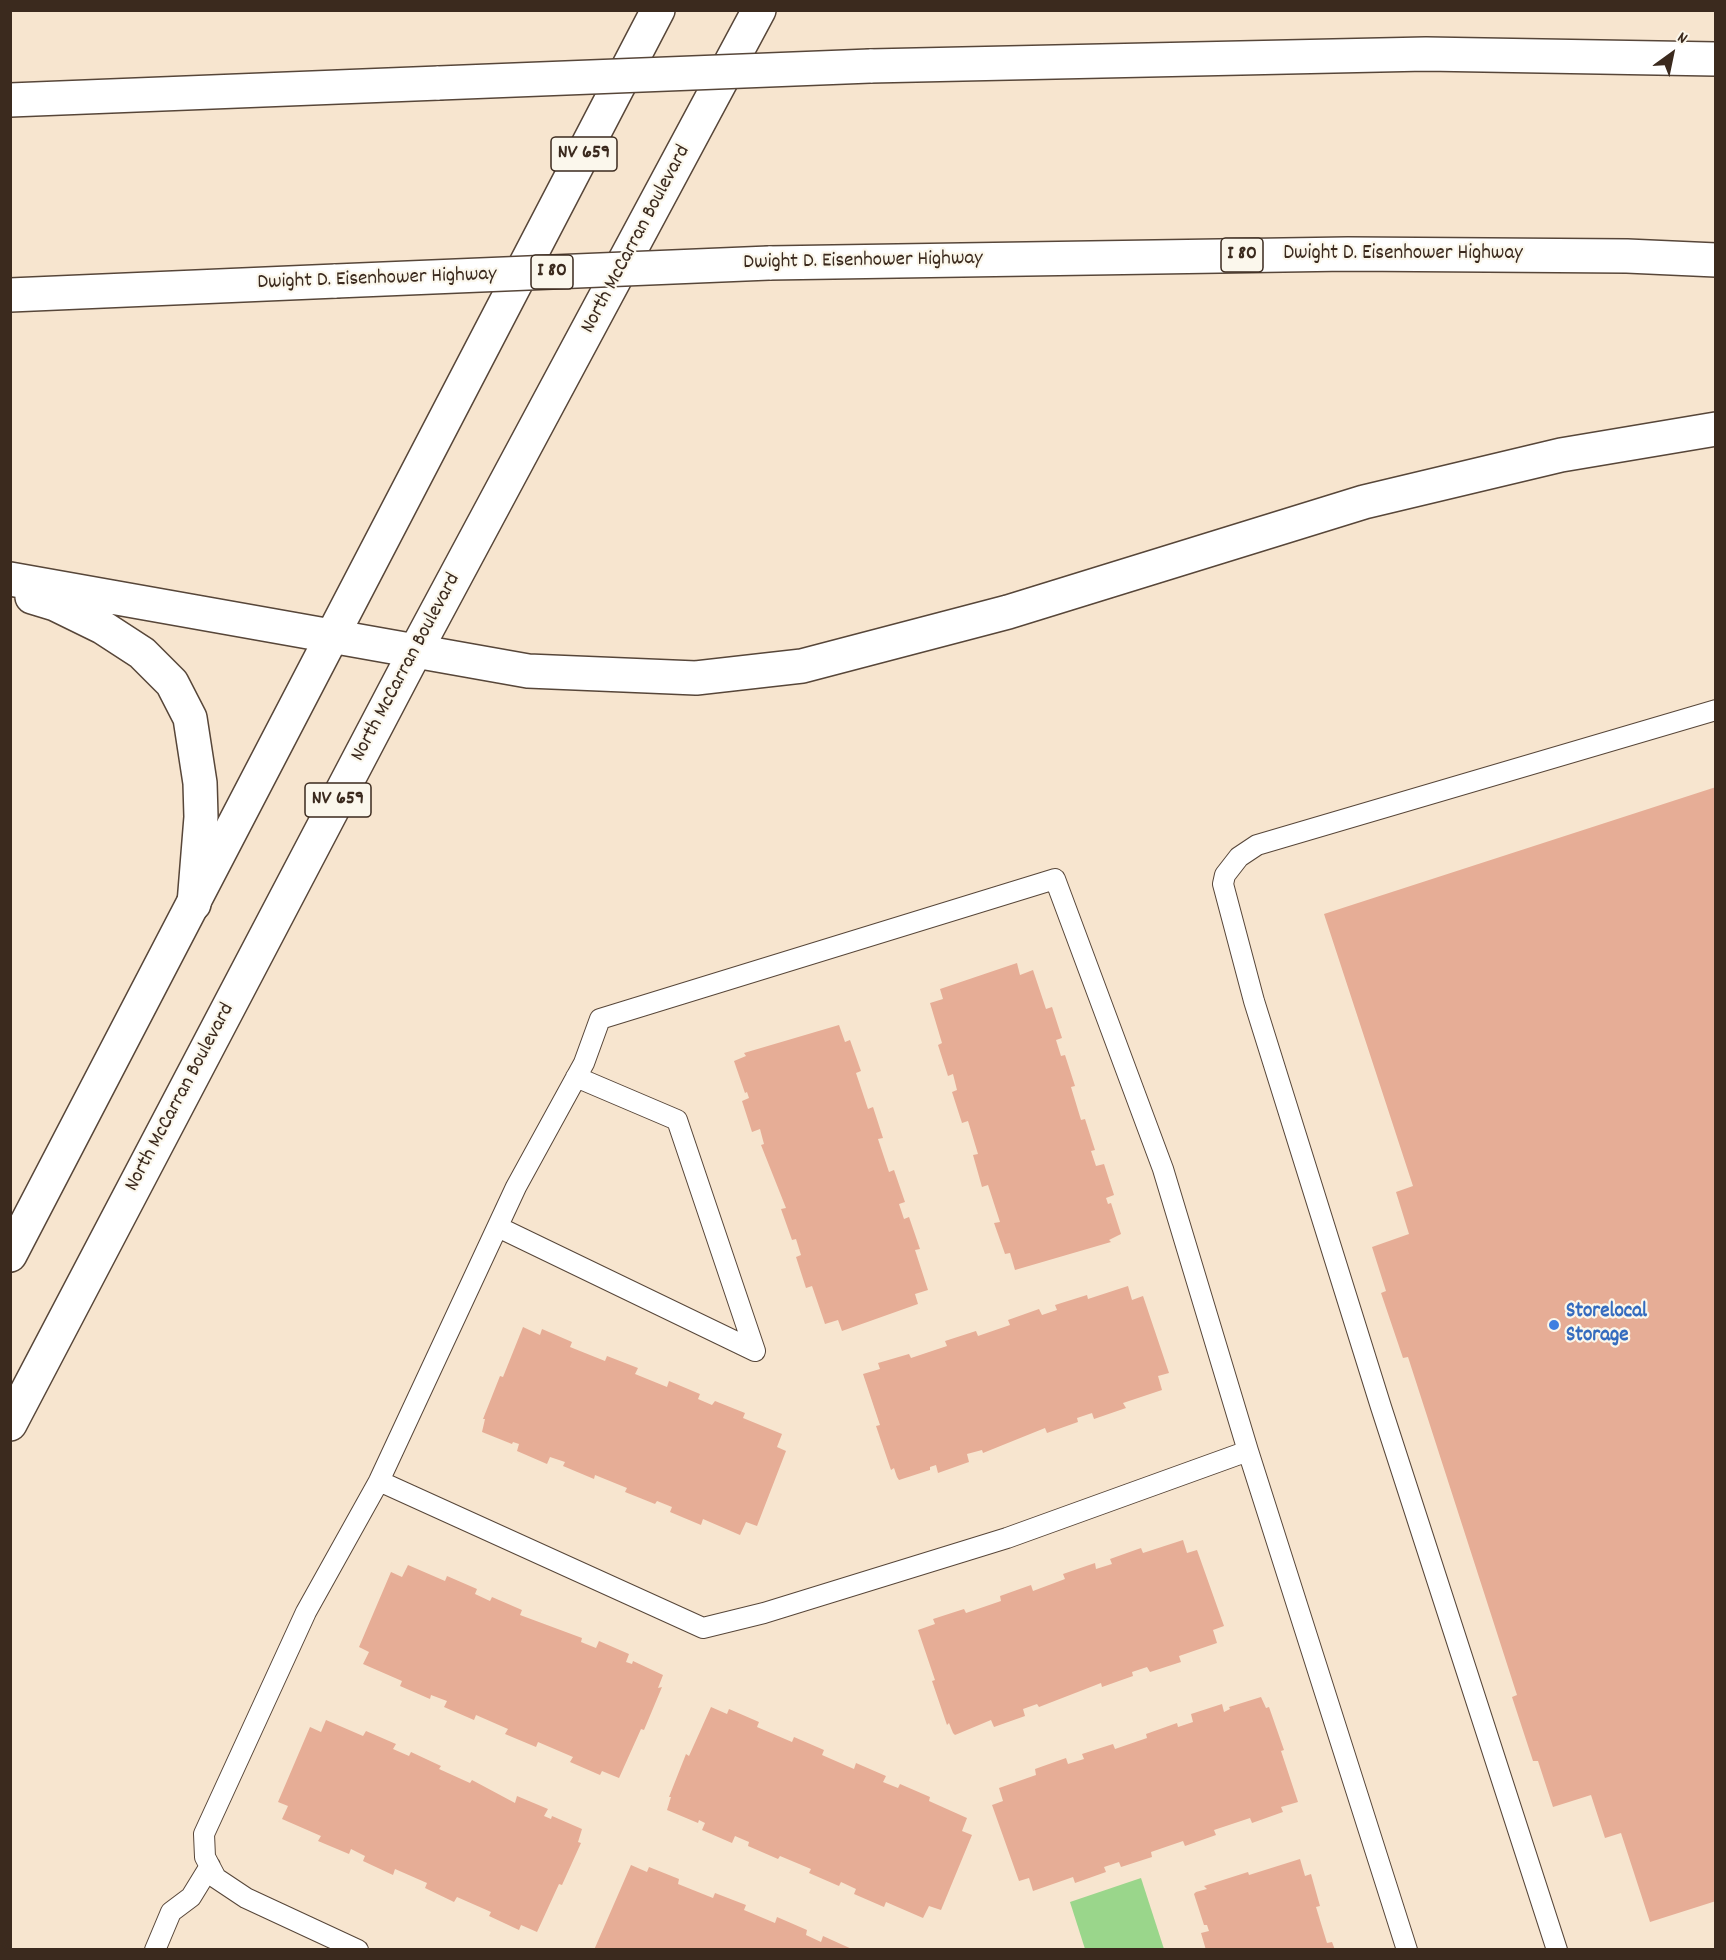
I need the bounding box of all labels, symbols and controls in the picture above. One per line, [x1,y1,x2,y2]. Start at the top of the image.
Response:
north arrow [1642,24,1702,84]
text: N [1672,27,1692,50]
road number: NV 659 [551,137,617,171]
street label: North McCarran Boulevard [577,142,697,338]
road number: I 80 [1221,238,1263,272]
street label: Dwight D. Eisenhower Highway [1283,242,1523,268]
street label: Dwight D. Eisenhower Highway [743,247,983,277]
road number: I 80 [531,255,573,289]
street label: Dwight D. Eisenhower Highway [257,263,497,297]
street label: North McCarran Boulevard [347,570,467,766]
road number: NV 659 [305,783,371,817]
street label: North McCarran Boulevard [121,1000,241,1196]
place label: Storelocal Storage [1566,1300,1647,1350]
marker: Storelocal Storage [1547,1318,1561,1332]

